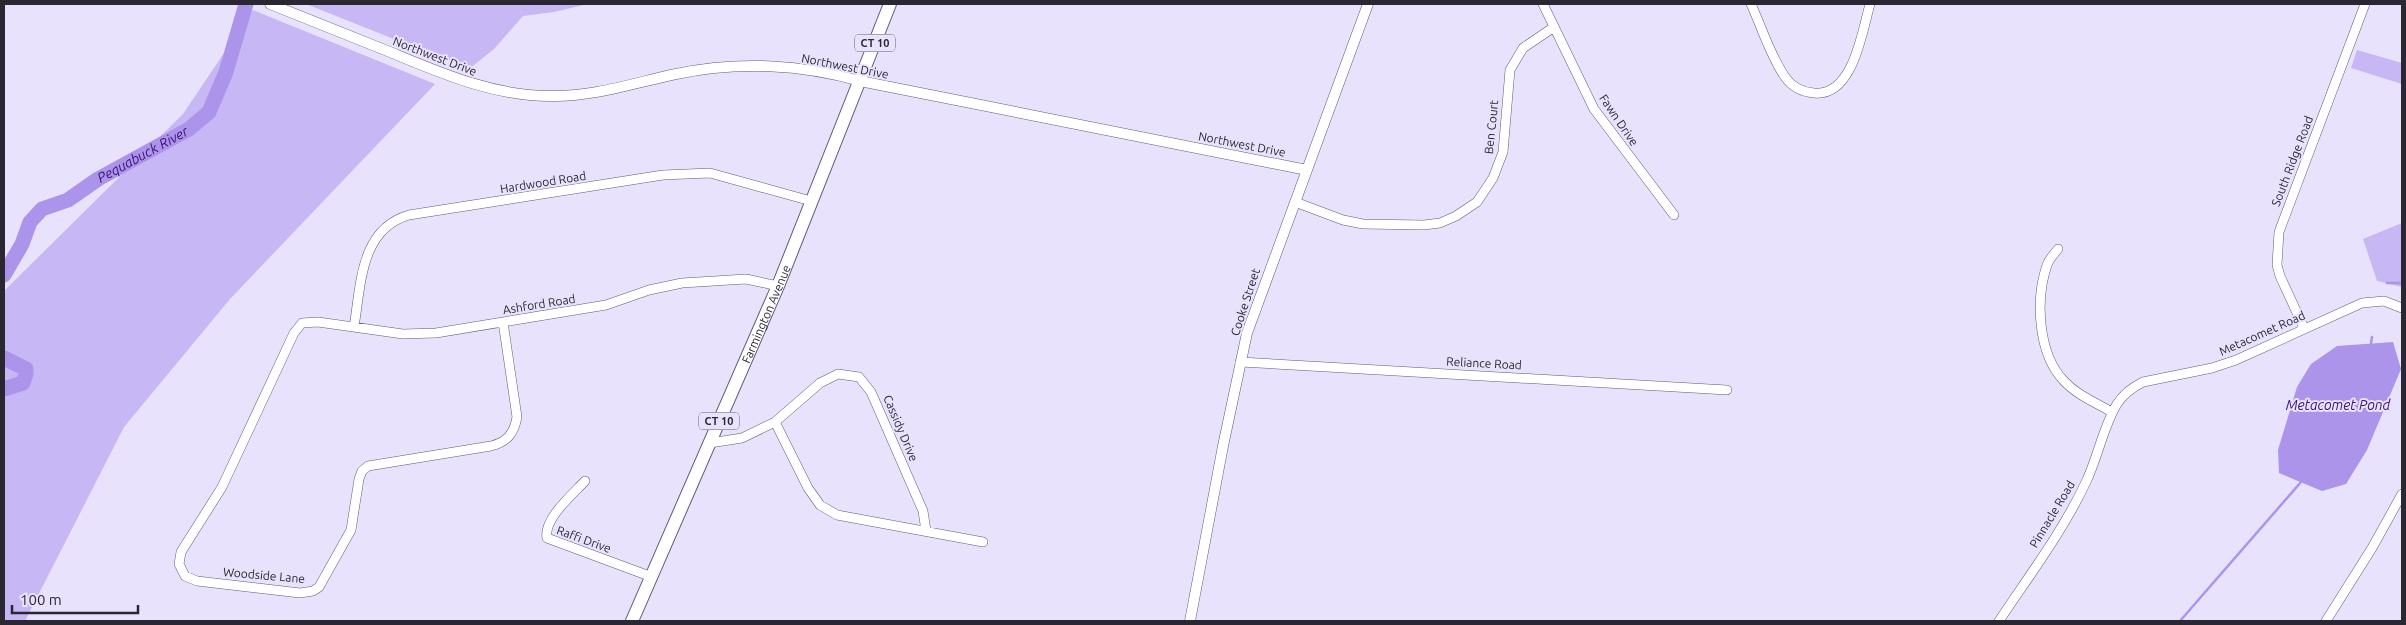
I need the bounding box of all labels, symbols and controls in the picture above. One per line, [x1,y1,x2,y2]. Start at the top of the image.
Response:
street label: Northwest Drive [391,34,479,78]
road number: CT 10 [855,34,895,52]
street label: Northwest Drive [800,51,890,81]
street label: Fawn Drive [1597,92,1641,148]
street label: Ben Court [1482,99,1500,155]
street label: South Ridge Road [2269,114,2315,208]
water label: Pequabuck River [94,123,191,186]
street label: Northwest Drive [1197,129,1287,159]
street label: Hardwood Road [499,169,587,195]
street label: Farmington Avenue [739,263,792,365]
street label: Cooke Street [1228,266,1262,337]
street label: Ashford Road [502,292,576,316]
street label: Metacomet Road [2217,308,2307,358]
street label: Reliance Road [1446,355,1522,371]
street label: Cassidy Drive [881,393,921,463]
water label: Metacomet Pond [2286,397,2392,413]
road number: CT 10 [699,412,739,430]
street label: Pinnacle Road [2027,478,2077,550]
street label: Raffi Drive [555,523,613,555]
street label: Woodside Lane [222,565,306,585]
scale bar [12,582,139,614]
text: 100 m [20,591,62,608]

